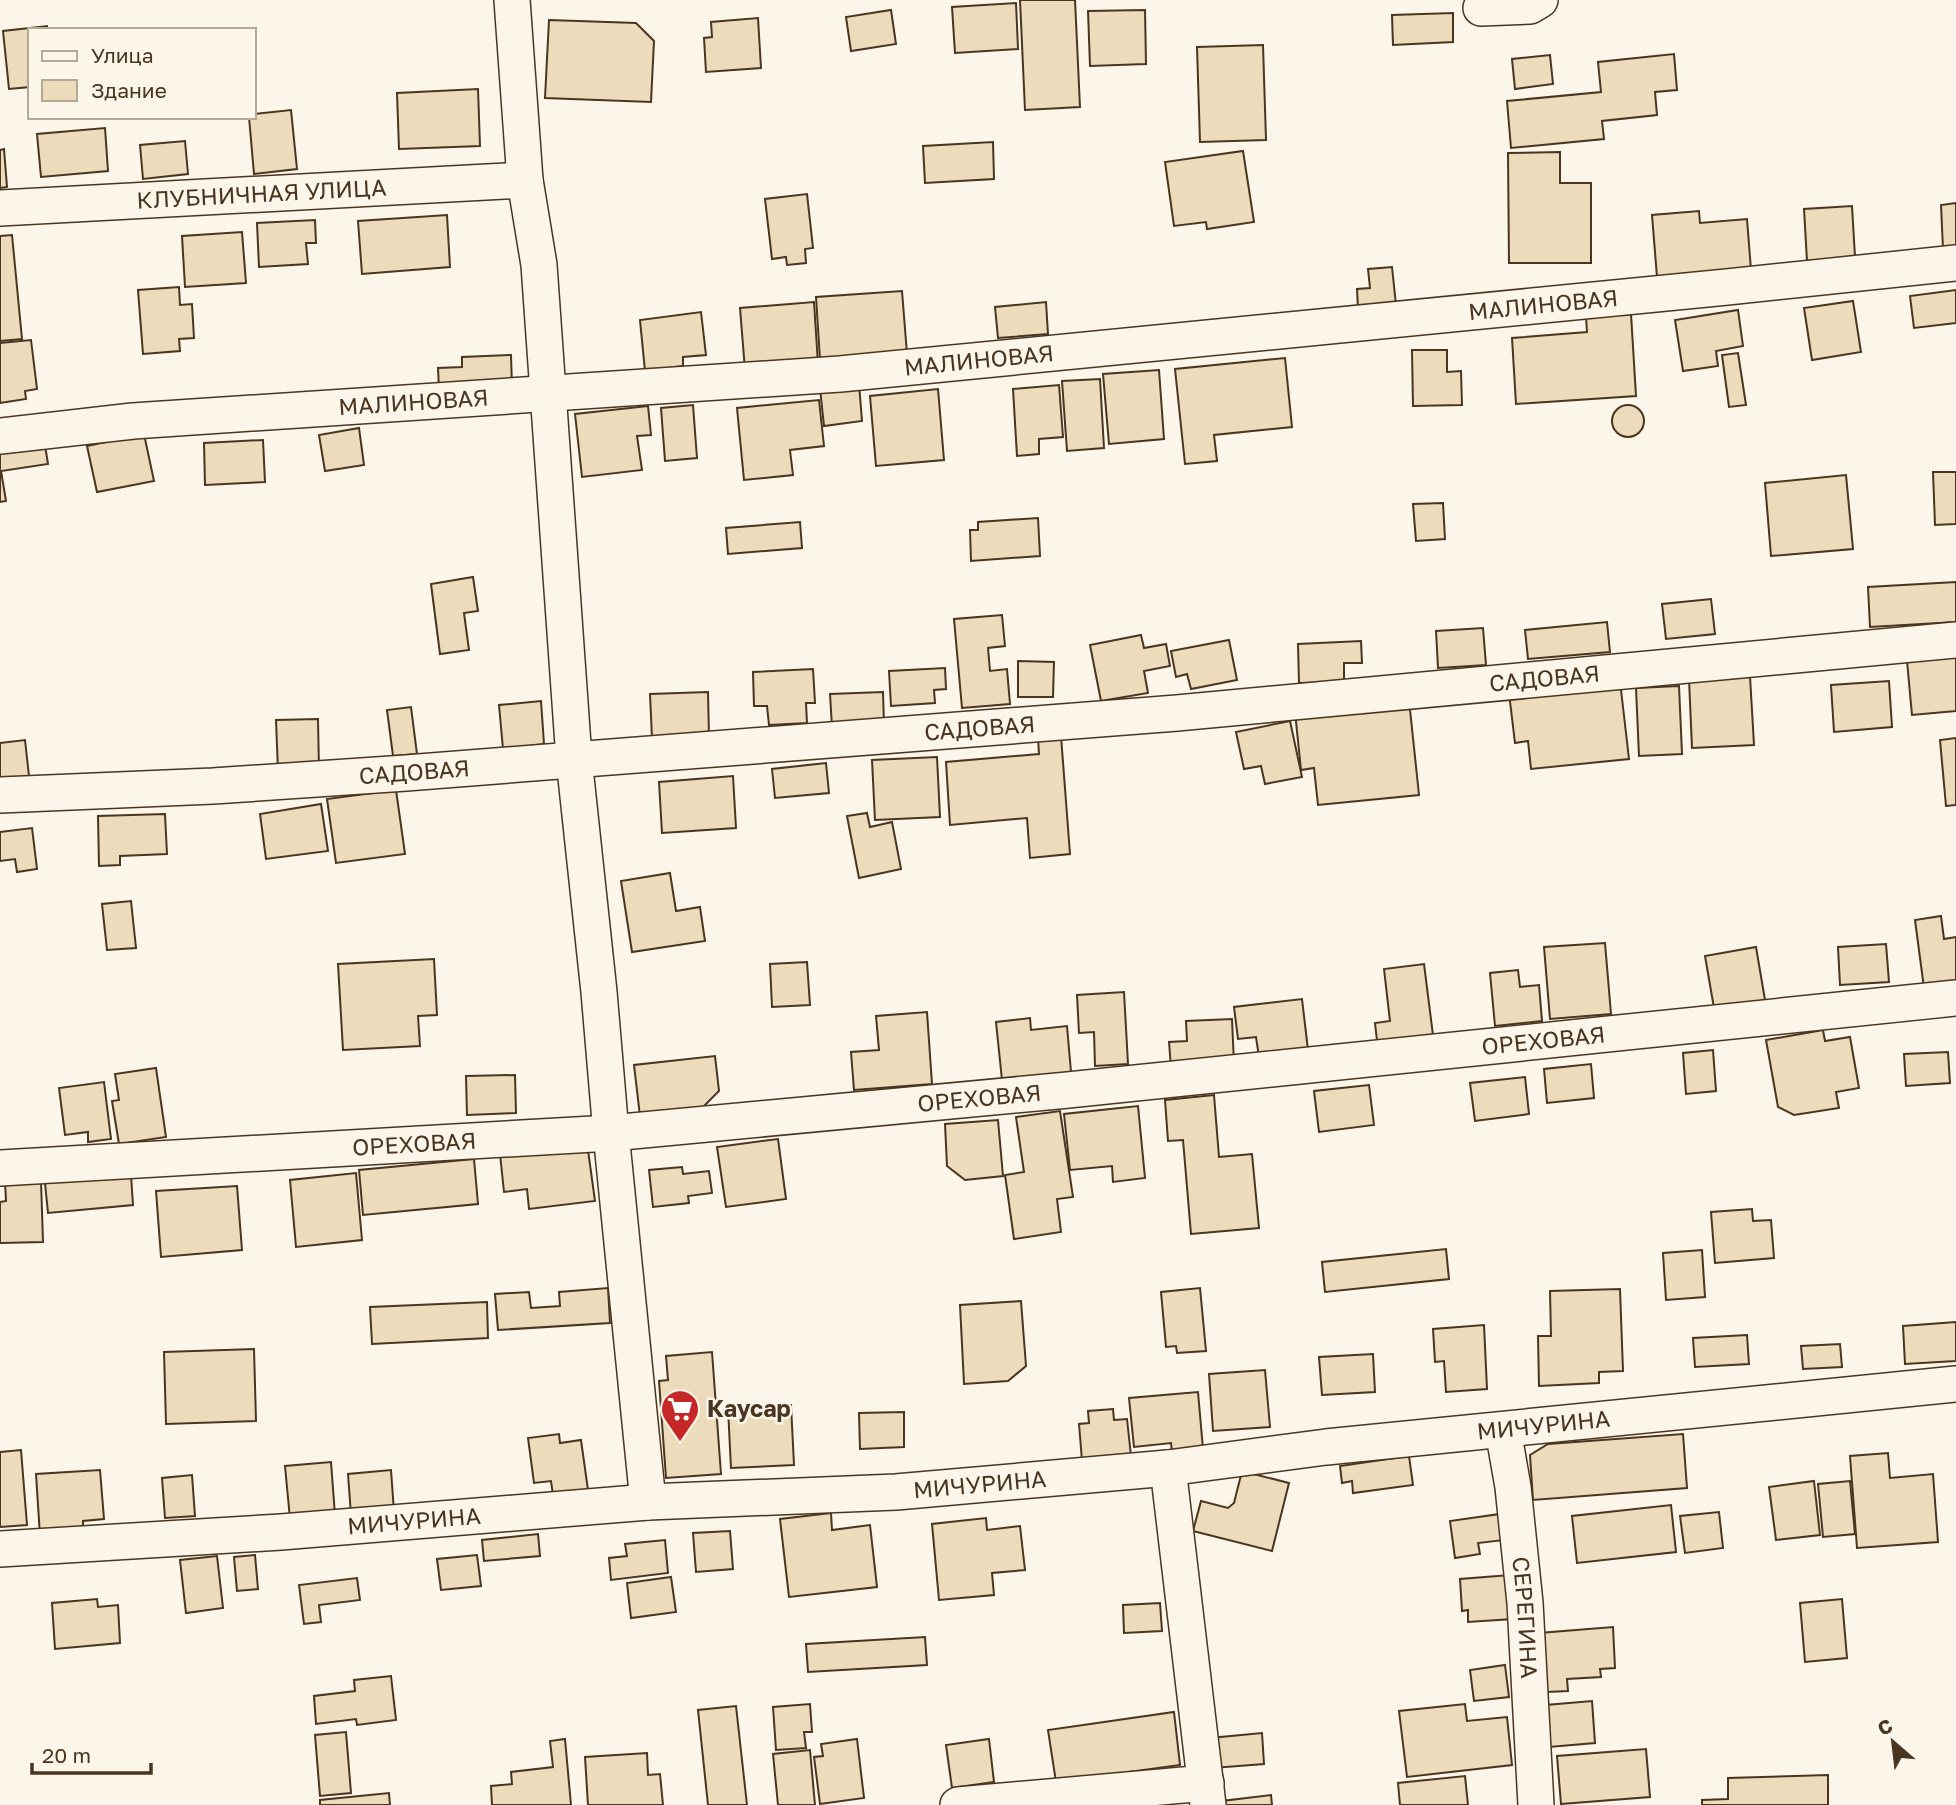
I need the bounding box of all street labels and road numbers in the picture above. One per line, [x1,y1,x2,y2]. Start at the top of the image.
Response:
street label: КЛУБНИЧНАЯ УЛИЦА [136,172,387,214]
street label: МАЛИНОВАЯ [1467,283,1619,325]
street label: МАЛИНОВАЯ [903,338,1055,381]
street label: МАЛИНОВАЯ [338,382,489,420]
street label: САДОВАЯ [1488,658,1601,697]
street label: САДОВАЯ [923,709,1036,746]
street label: САДОВАЯ [358,753,471,789]
street label: ОРЕХОВАЯ [1480,1019,1606,1060]
street label: ОРЕХОВАЯ [916,1078,1042,1117]
street label: ОРЕХОВАЯ [352,1126,477,1161]
street label: МИЧУРИНА [1476,1404,1611,1445]
street label: МИЧУРИНА [912,1464,1047,1503]
street label: МИЧУРИНА [346,1501,482,1540]
street label: СЕРЕГИНА [1507,1555,1544,1679]

